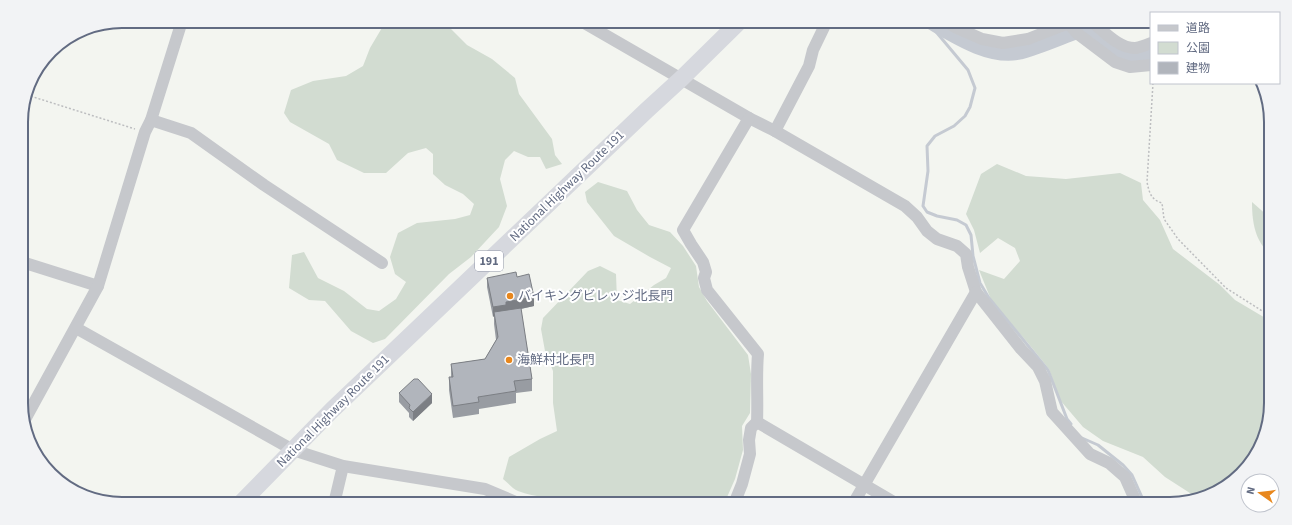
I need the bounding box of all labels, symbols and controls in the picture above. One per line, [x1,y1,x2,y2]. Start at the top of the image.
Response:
legend [1150,12,1280,84]
text: 道路 [1186,20,1210,37]
text: 公園 [1186,40,1210,57]
text: 建物 [1186,60,1210,77]
street label: National Highway Route 191 [506,126,628,246]
road number: 191 [475,251,503,271]
place label: バイキングビレッジ北長門 [518,287,674,305]
marker: バイキングビレッジ北長門 [505,291,515,301]
street label: National Highway Route 191 [273,351,393,471]
place label: 海鮮村北長門 [517,351,595,369]
marker: 海鮮村北長門 [504,355,514,365]
north arrow [1240,473,1280,513]
text: N [1243,485,1259,496]

